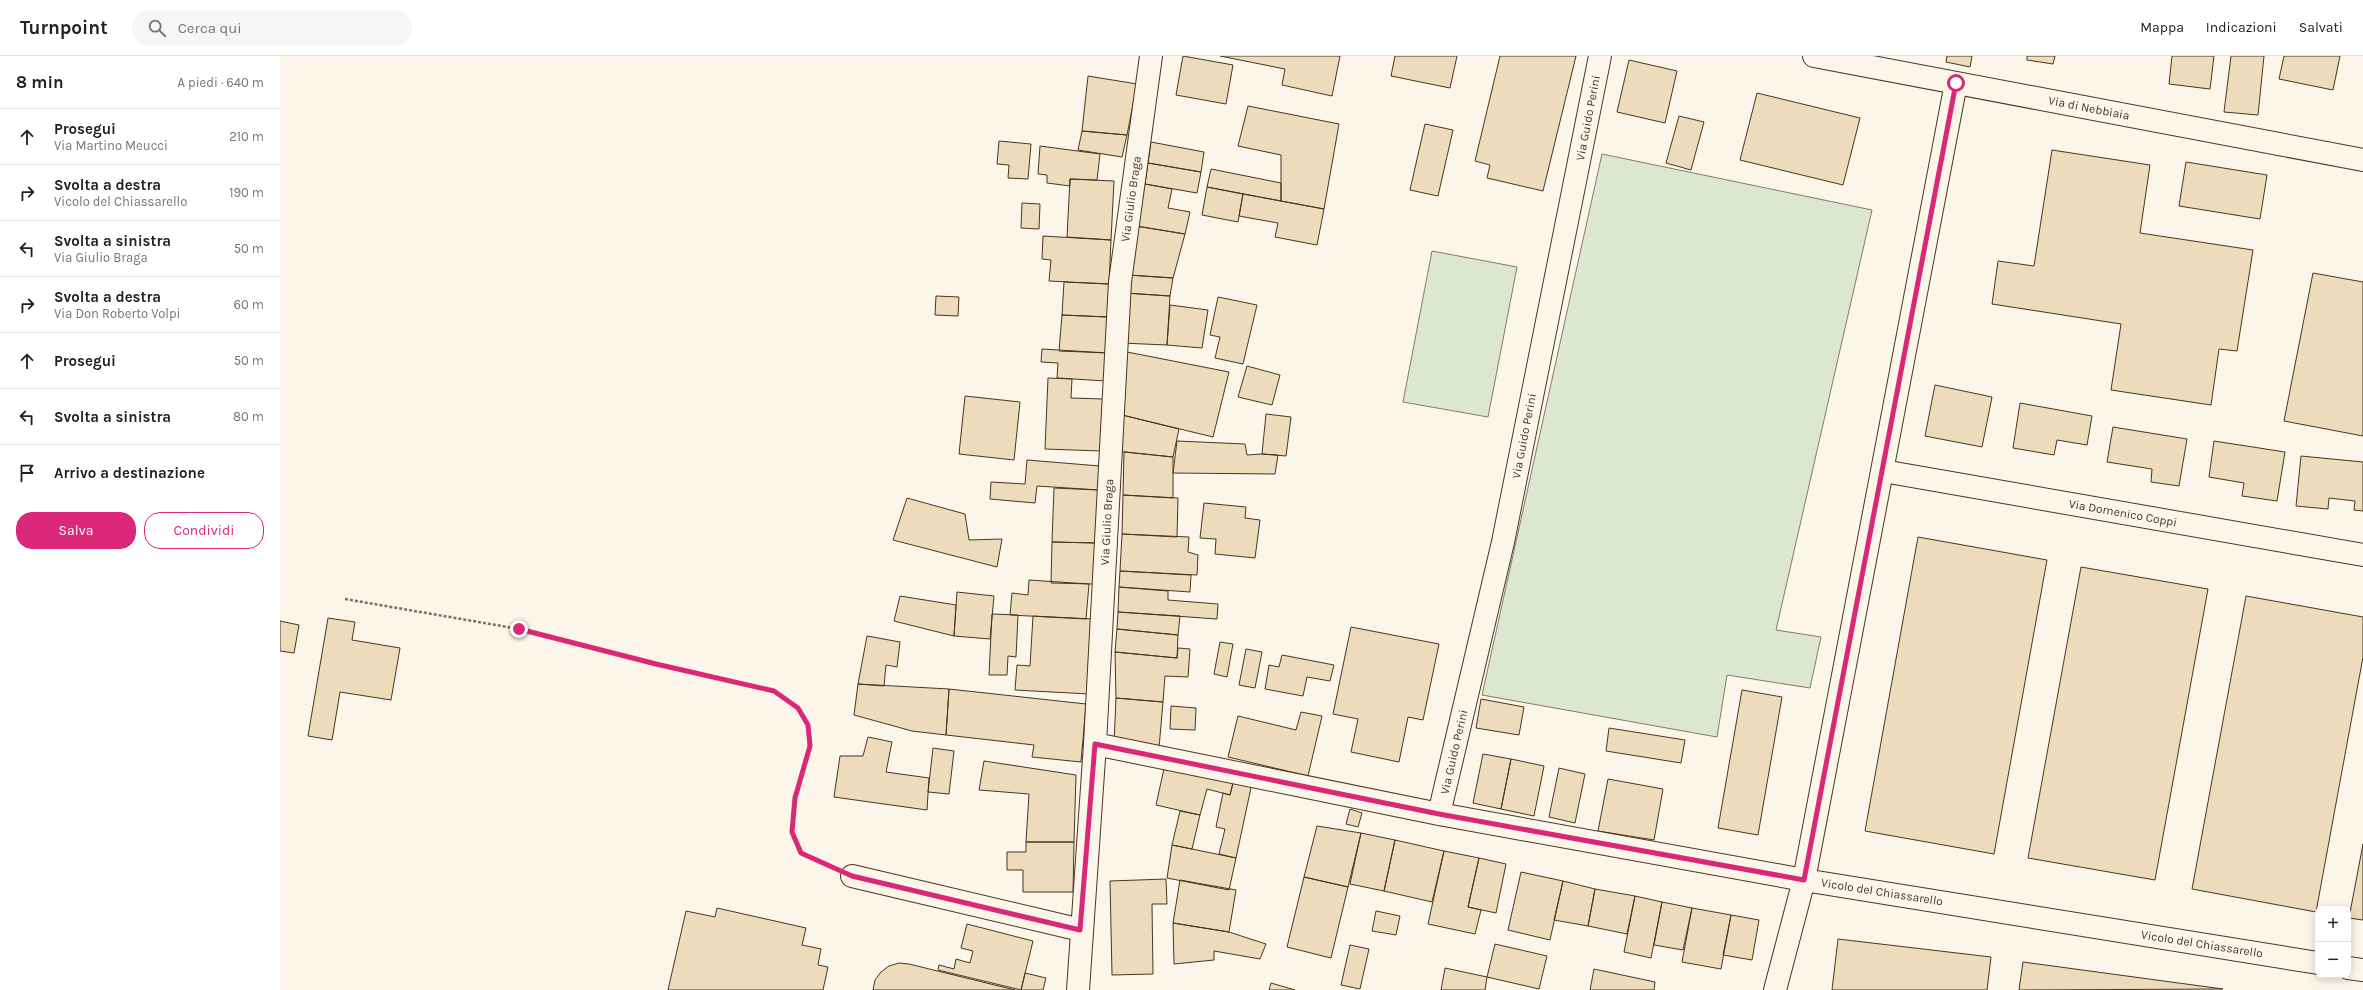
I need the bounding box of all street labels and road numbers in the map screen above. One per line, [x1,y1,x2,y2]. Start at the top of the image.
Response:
street label: Via Guido Perini [1573,74,1603,162]
street label: Via di Nebbiaia [2047,93,2131,123]
street label: Via Giulio Braga [1118,155,1144,243]
street label: Via Guido Perini [1509,392,1539,480]
street label: Via Giulio Braga [1098,478,1116,566]
street label: Via Domenico Coppi [2068,497,2178,529]
street label: Via Guido Perini [1437,708,1471,796]
street label: Vicolo del Chiassarello [1820,875,1944,909]
street label: Vicolo del Chiassarello [2140,927,2264,961]

